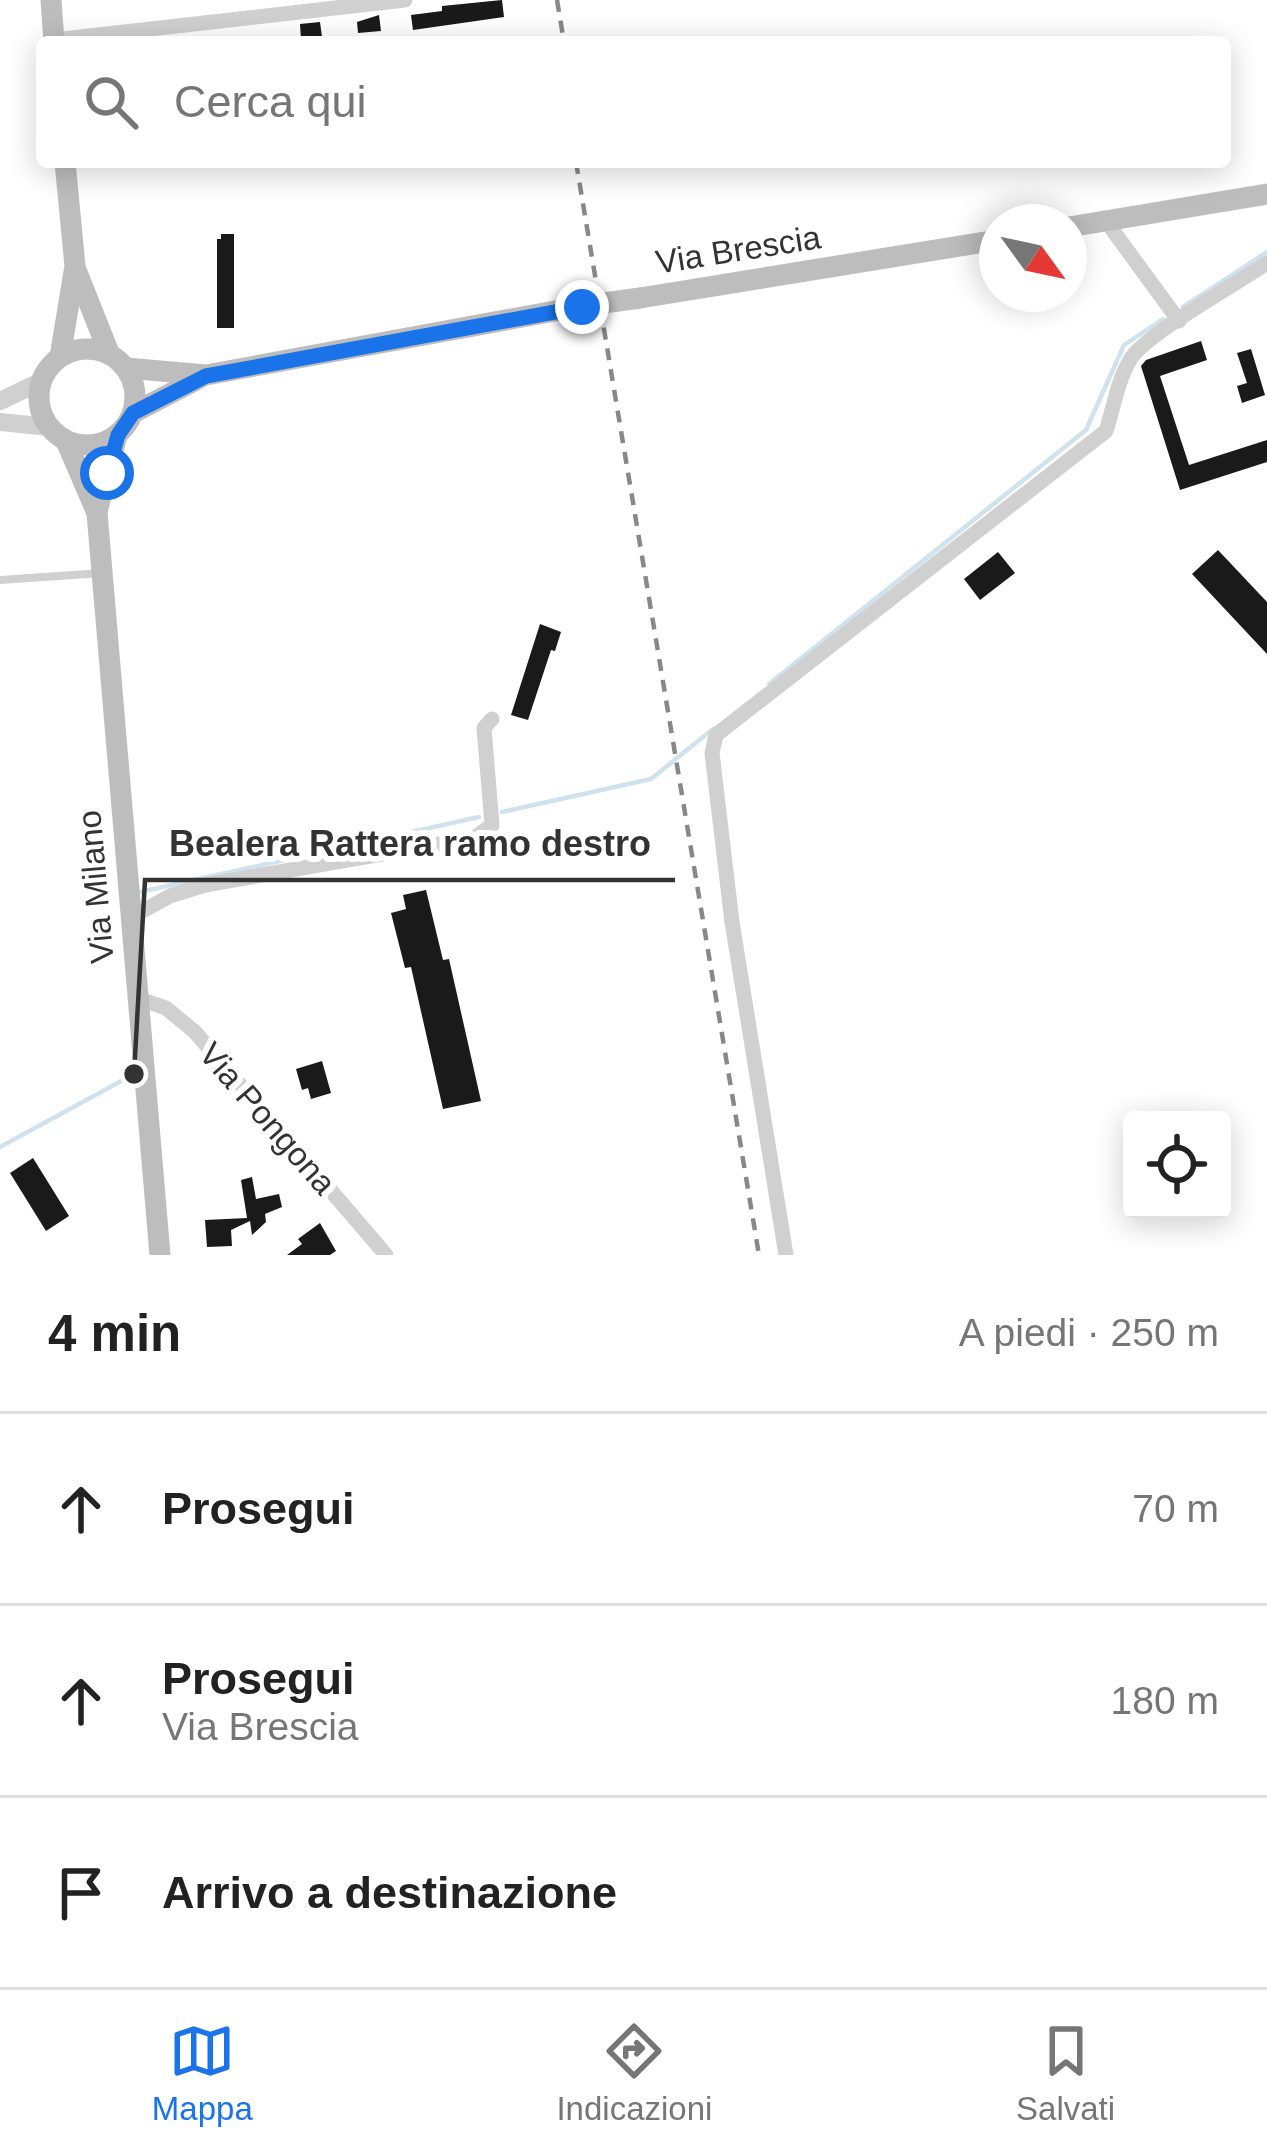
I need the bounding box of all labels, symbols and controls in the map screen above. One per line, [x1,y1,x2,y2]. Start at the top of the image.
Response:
search box [36,36,1231,168]
icon: search [78,69,144,135]
text: Cerca qui [174,76,367,127]
north arrow [979,204,1087,312]
street label: Via Brescia [653,218,824,281]
route end [555,280,609,334]
route start [80,446,134,500]
callout: Bealera Rattera ramo destro [145,808,675,880]
street label: Via Milano [70,809,121,965]
text: Bealera Rattera ramo destro [169,823,651,864]
street label: Via Pongona [192,1035,344,1202]
map controls [1123,1111,1231,1219]
button: locate [1123,1111,1231,1219]
text: 4 min [48,1305,181,1362]
text: A piedi · 250 m [959,1311,1219,1354]
icon: ahead [48,1476,114,1542]
text: Prosegui [162,1483,355,1534]
text: 70 m [1132,1487,1219,1530]
text: Prosegui [162,1653,355,1704]
icon: ahead [48,1668,114,1734]
text: 180 m [1111,1679,1219,1722]
text: Via Brescia [162,1705,359,1748]
icon: arrive [48,1860,114,1926]
text: Arrivo a destinazione [162,1867,617,1918]
tab: Mappa [152,2018,253,2128]
tab: Indicazioni [556,2018,712,2128]
tab: Salvati [1016,2018,1115,2128]

